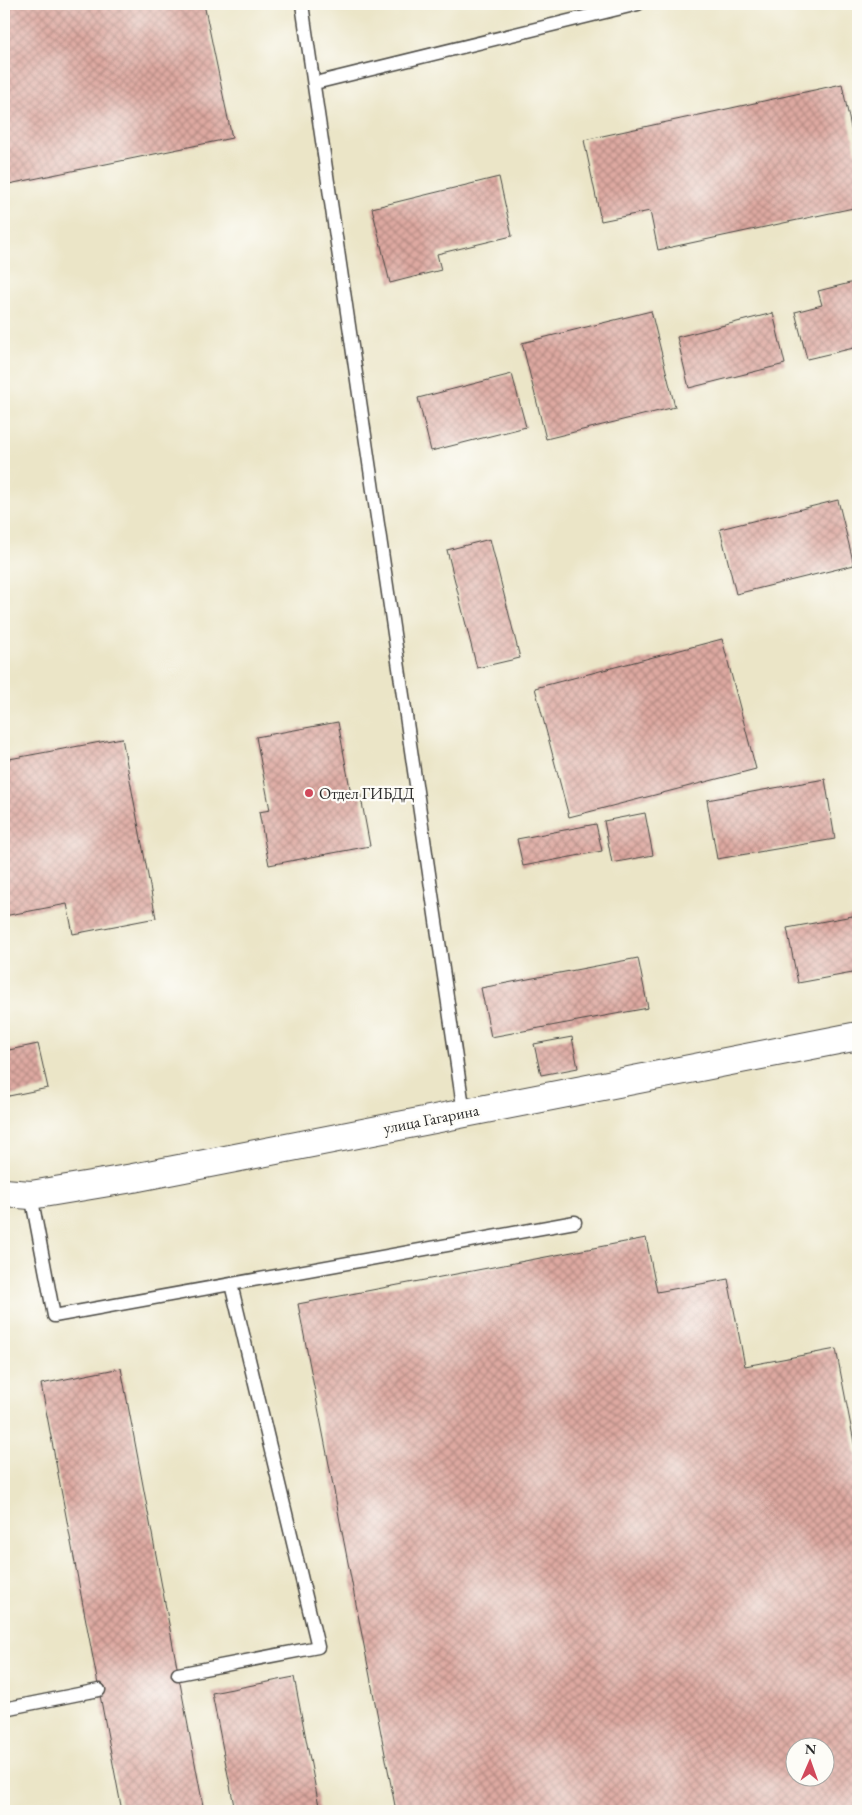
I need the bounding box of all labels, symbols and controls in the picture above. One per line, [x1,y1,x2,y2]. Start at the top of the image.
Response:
place label: Отдел ГИБДД [319,783,415,804]
marker: Отдел ГИБДД [303,787,315,799]
street label: улица Гагарина [381,1099,481,1139]
north arrow [784,1738,834,1788]
text: N [804,1740,817,1758]

